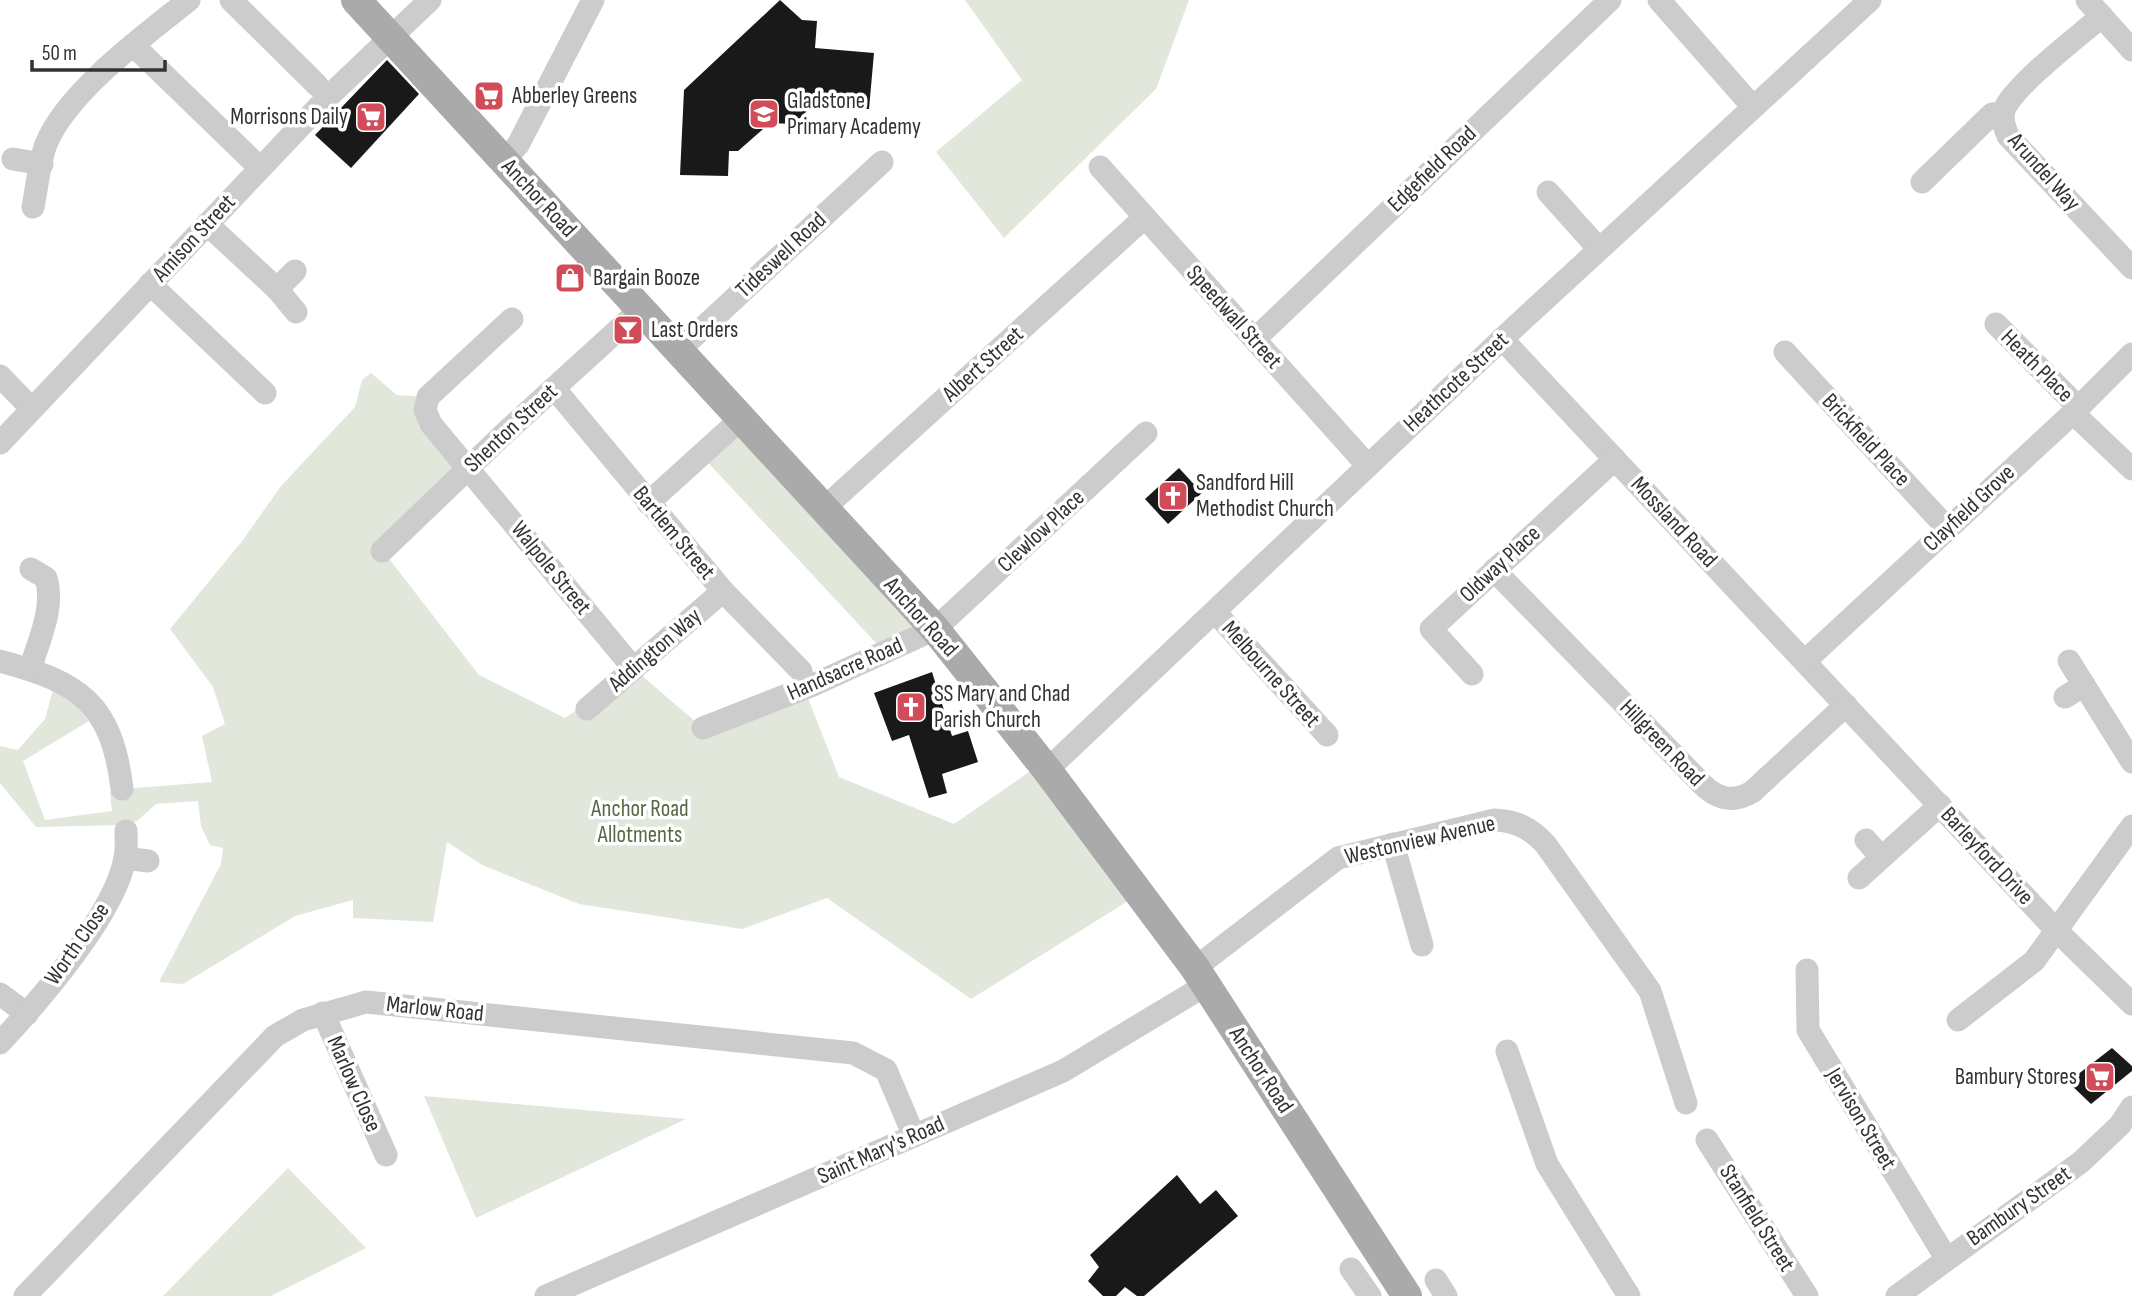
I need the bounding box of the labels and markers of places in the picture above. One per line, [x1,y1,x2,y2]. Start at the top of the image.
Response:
supermarket icon: Abberley Greens [472,79,506,113]
place label: Abberley Greens [511,82,637,110]
place label: Gladstone Primary Academy [787,87,921,141]
school or university icon: Gladstone Primary Academy [747,97,781,131]
supermarket icon: Morrisons Daily [354,100,388,134]
place label: Morrisons Daily [230,103,348,131]
shop icon: Bargain Booze [553,261,587,295]
place label: Bargain Booze [593,264,700,292]
bar icon: Last Orders [611,313,645,347]
place label: Last Orders [651,316,738,344]
place label: Sandford Hill Methodist Church [1196,469,1334,523]
church icon: Sandford Hill Methodist Church [1156,479,1190,513]
place label: SS Mary and Chad Parish Church [934,680,1070,734]
church icon: SS Mary and Chad Parish Church [894,690,928,724]
supermarket icon: Bambury Stores [2083,1060,2117,1094]
place label: Bambury Stores [1955,1063,2077,1091]

